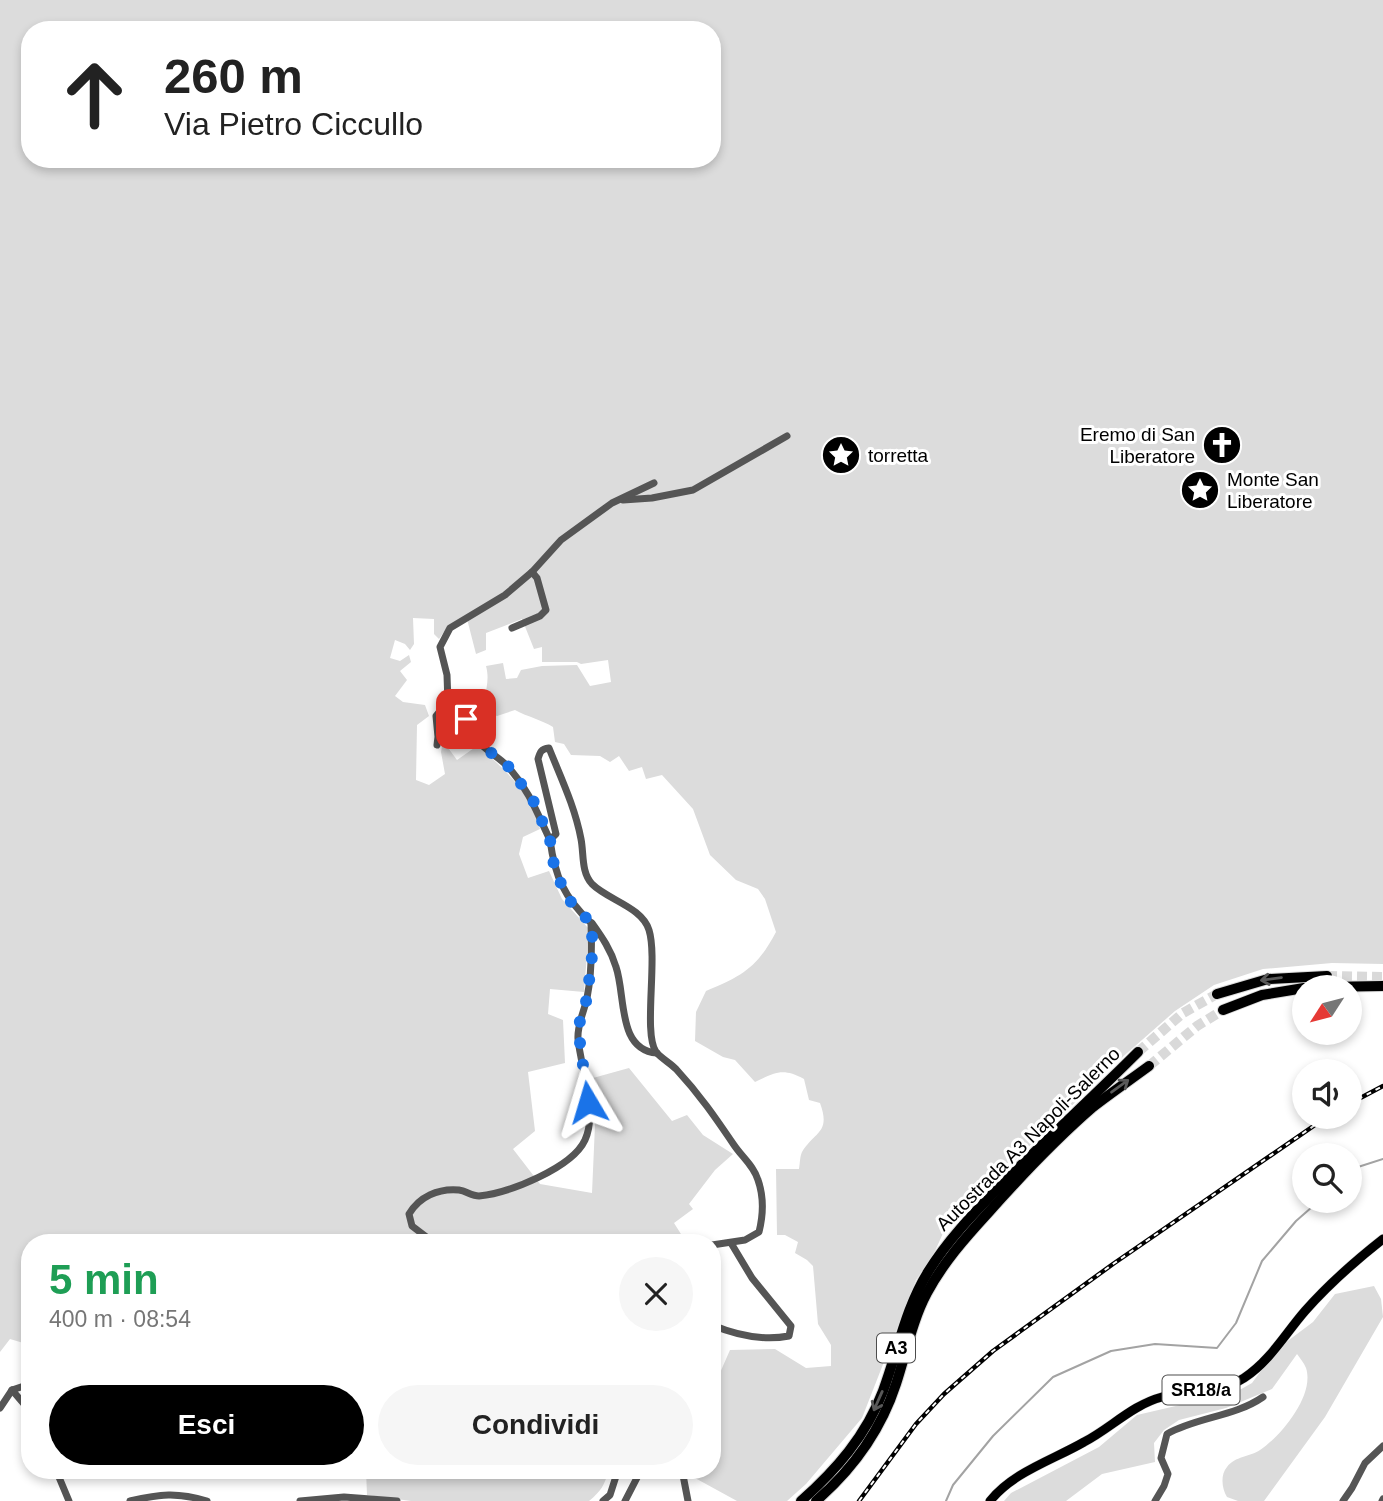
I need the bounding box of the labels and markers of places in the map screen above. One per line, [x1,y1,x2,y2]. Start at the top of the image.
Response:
place label: Eremo di San Liberatore [1080,424,1195,467]
church icon: Eremo di San Liberatore [1201,424,1243,466]
place icon: torretta [820,434,862,476]
place label: torretta [868,445,929,466]
place icon: Monte San Liberatore [1179,469,1221,511]
place label: Monte San Liberatore [1227,469,1319,512]
pin [436,689,496,749]

